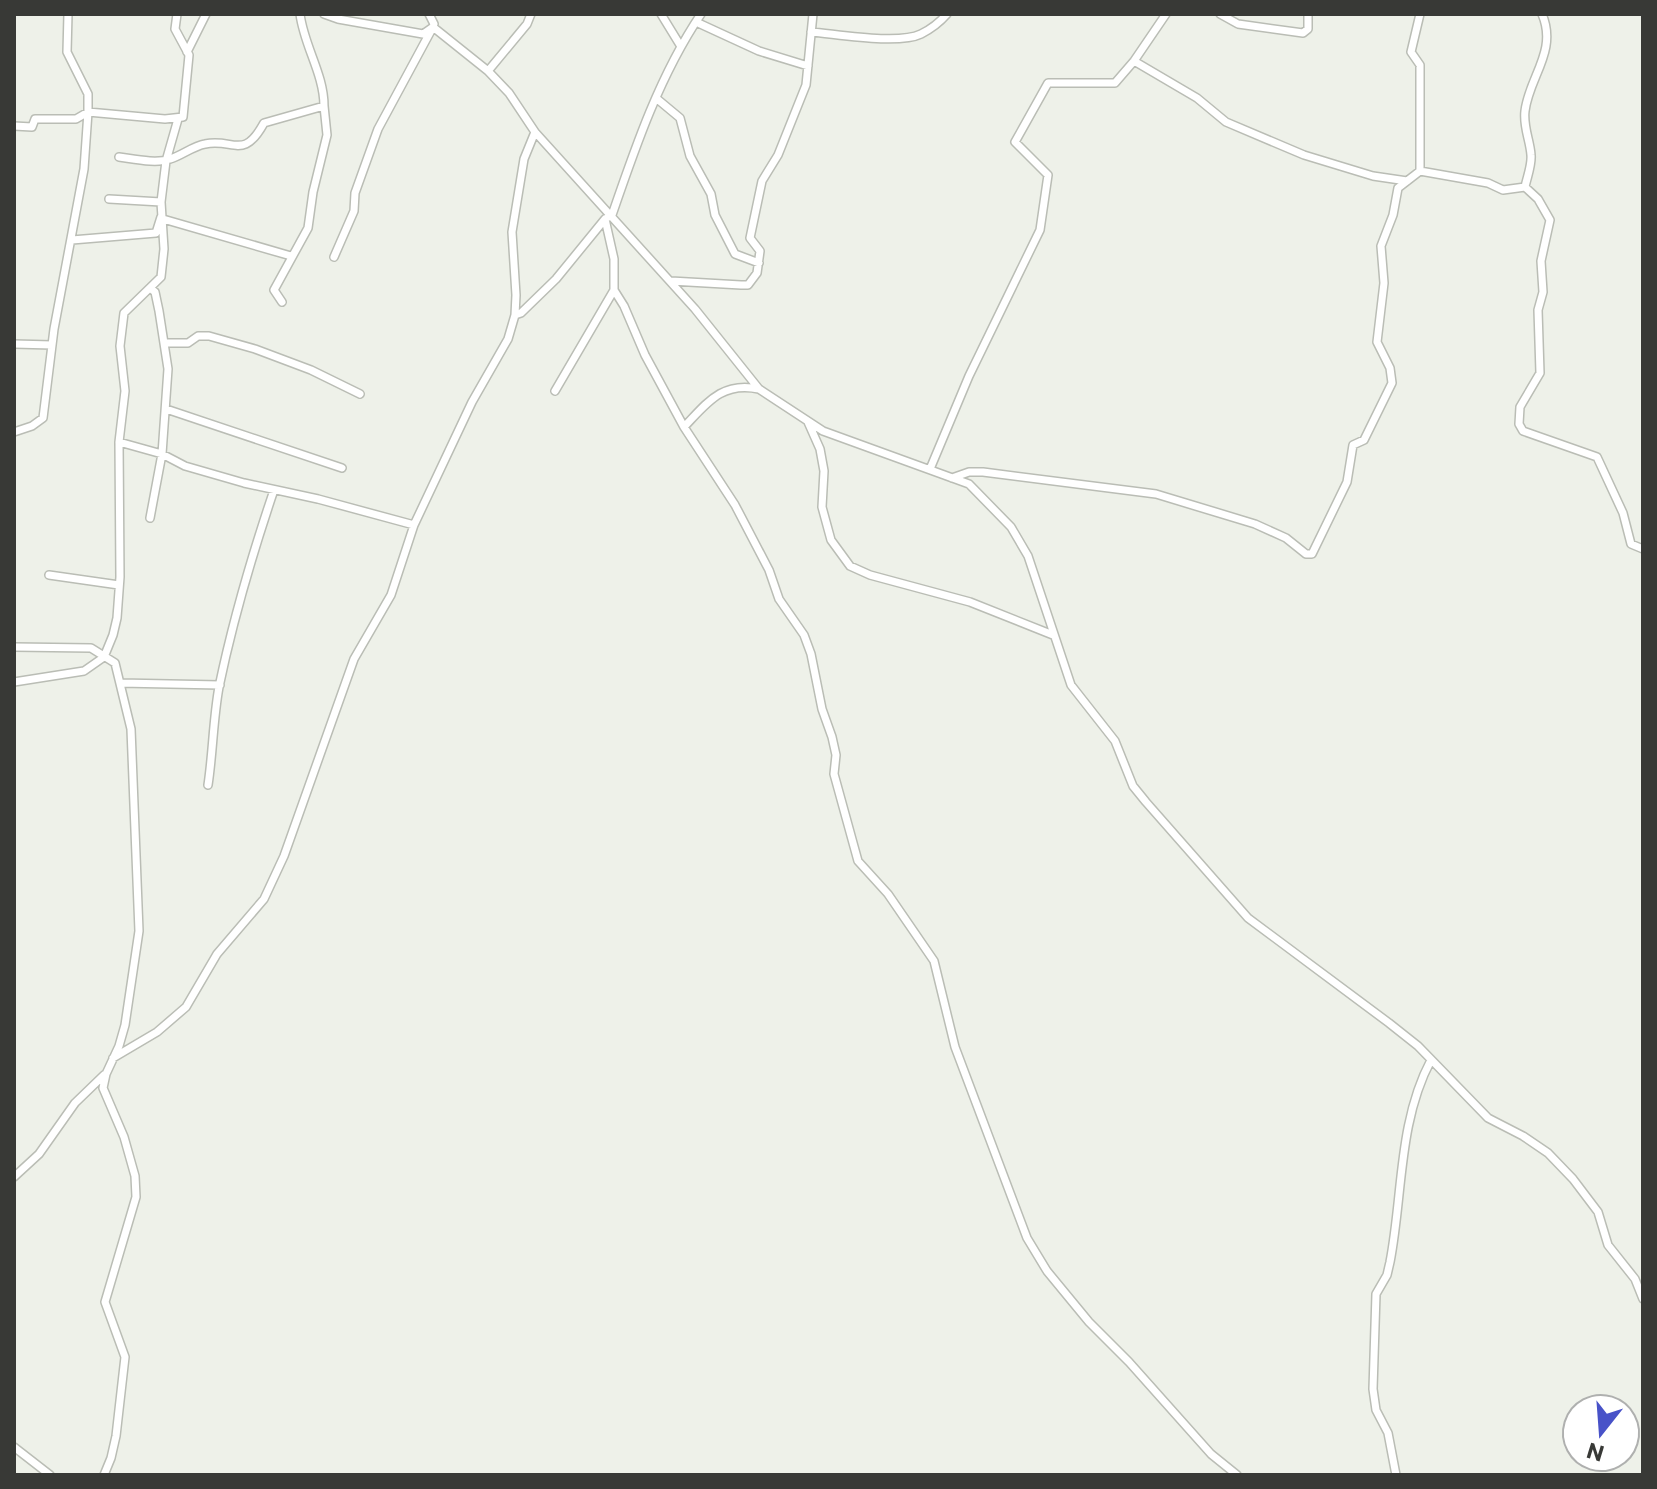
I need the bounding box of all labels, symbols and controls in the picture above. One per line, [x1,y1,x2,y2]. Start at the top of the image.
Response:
north arrow [1561,1393,1641,1473]
text: N [1583,1437,1607,1468]

